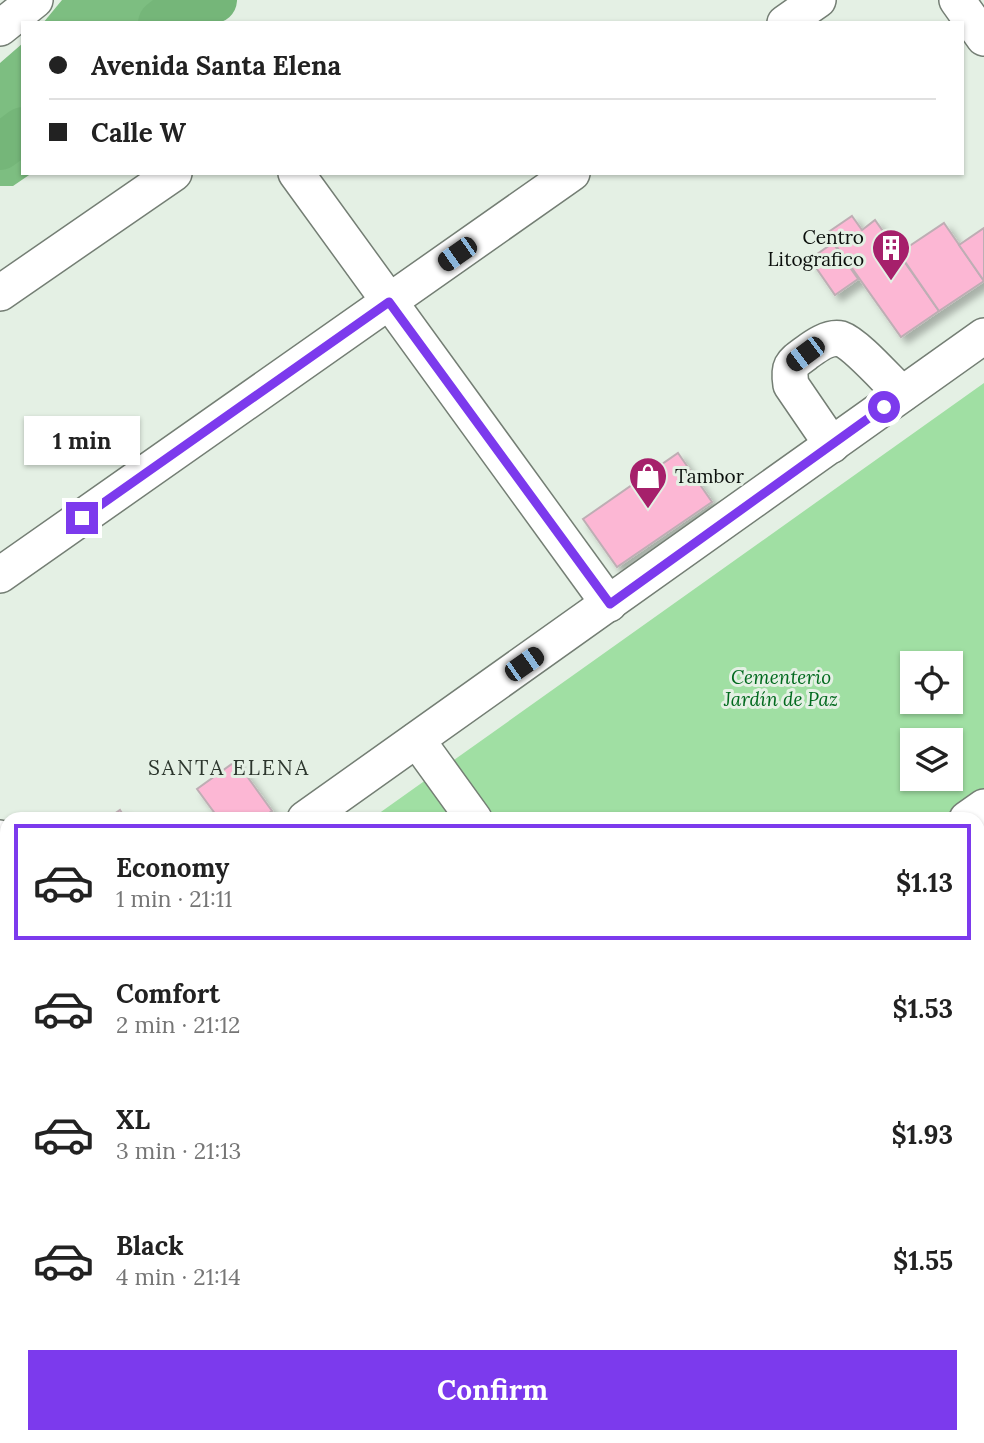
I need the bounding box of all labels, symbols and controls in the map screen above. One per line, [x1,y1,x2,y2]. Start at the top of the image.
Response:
text: Avenida Santa Elena [91,49,341,82]
text: Calle W [91,116,186,149]
place label: Centro Litografico [768,225,864,271]
building icon: Centro Litografico [870,227,912,282]
car [434,233,481,275]
car [782,333,829,375]
route start [868,391,900,423]
callout: 1 min [24,416,140,466]
text: 1 min [53,426,111,455]
shop icon: Tambor [627,455,669,510]
place label: Tambor [675,464,745,488]
route end [66,502,98,534]
car [501,643,548,685]
map controls [900,651,963,791]
button: locate [900,651,963,714]
park label: Cementerio Jardín de Paz [723,665,838,711]
button: layers [900,728,963,791]
district label: SANTA ELENA [148,754,310,781]
icon: car [32,851,95,914]
text: Economy [116,851,229,884]
text: $1.13 [896,866,953,899]
text: 1 min · 21:11 [116,884,232,913]
icon: car [32,977,95,1040]
text: Comfort [116,977,220,1010]
text: $1.53 [892,992,953,1025]
text: 2 min · 21:12 [116,1010,240,1039]
icon: car [32,1103,95,1166]
text: XL [116,1103,150,1136]
text: $1.93 [892,1118,953,1151]
text: 3 min · 21:13 [116,1136,241,1165]
icon: car [32,1229,95,1292]
text: Black [116,1229,184,1262]
text: $1.55 [893,1244,953,1277]
text: 4 min · 21:14 [116,1262,241,1291]
button: Confirm [28,1350,957,1430]

